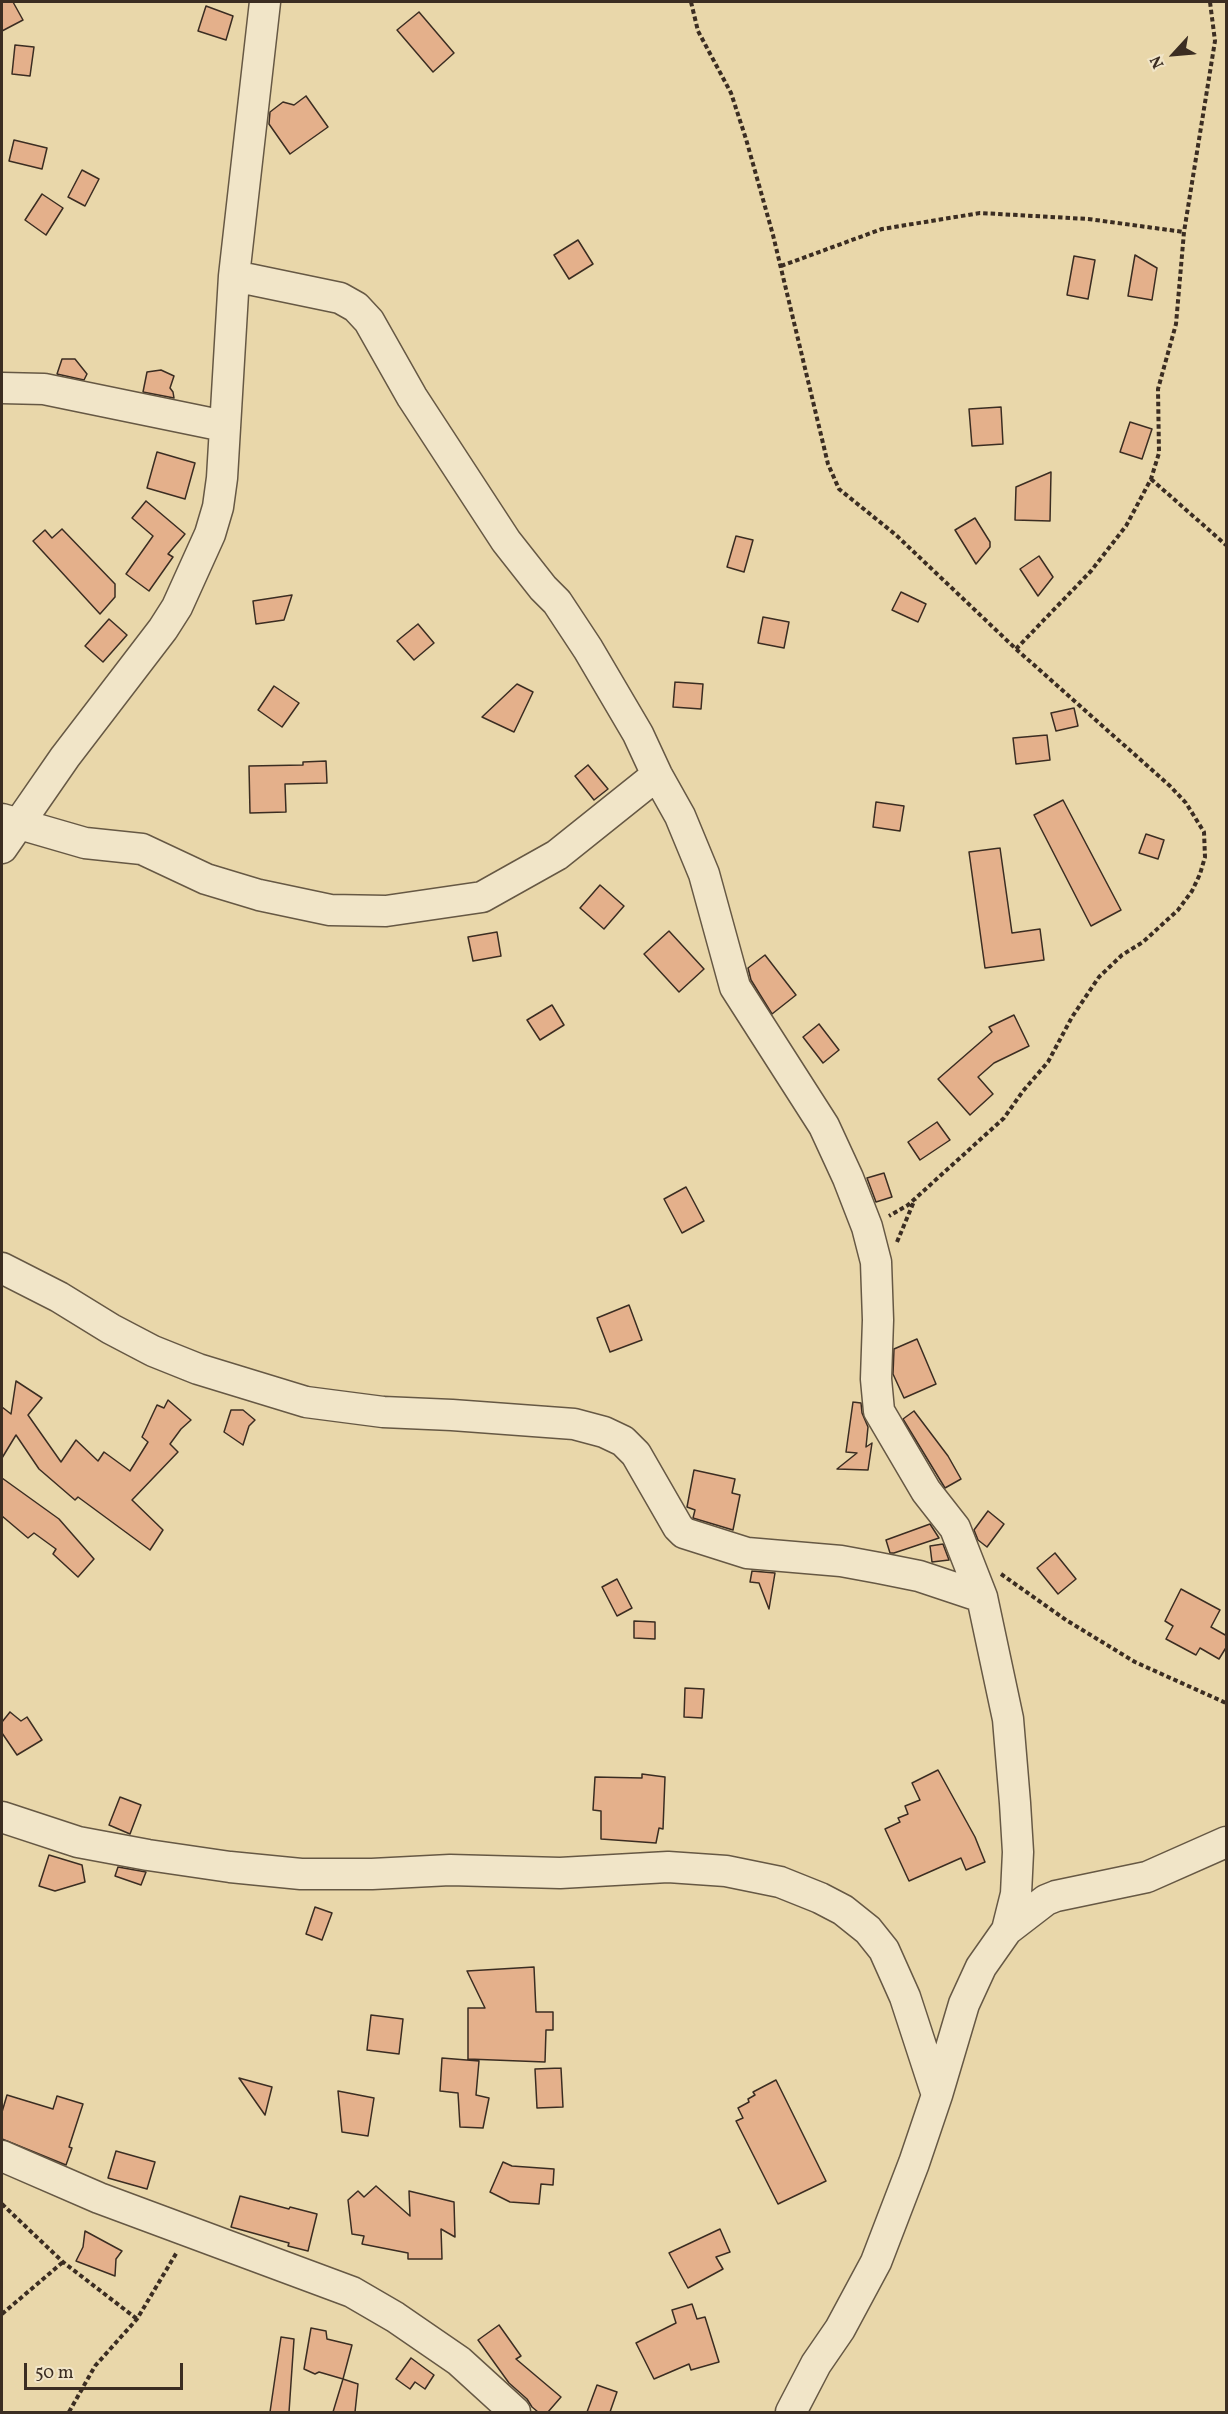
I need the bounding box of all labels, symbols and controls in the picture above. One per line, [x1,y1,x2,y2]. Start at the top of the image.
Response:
north arrow [1144,24,1204,84]
text: N [1145,52,1170,72]
scale bar [27,2351,186,2389]
text: 50 m [35,2361,74,2386]

